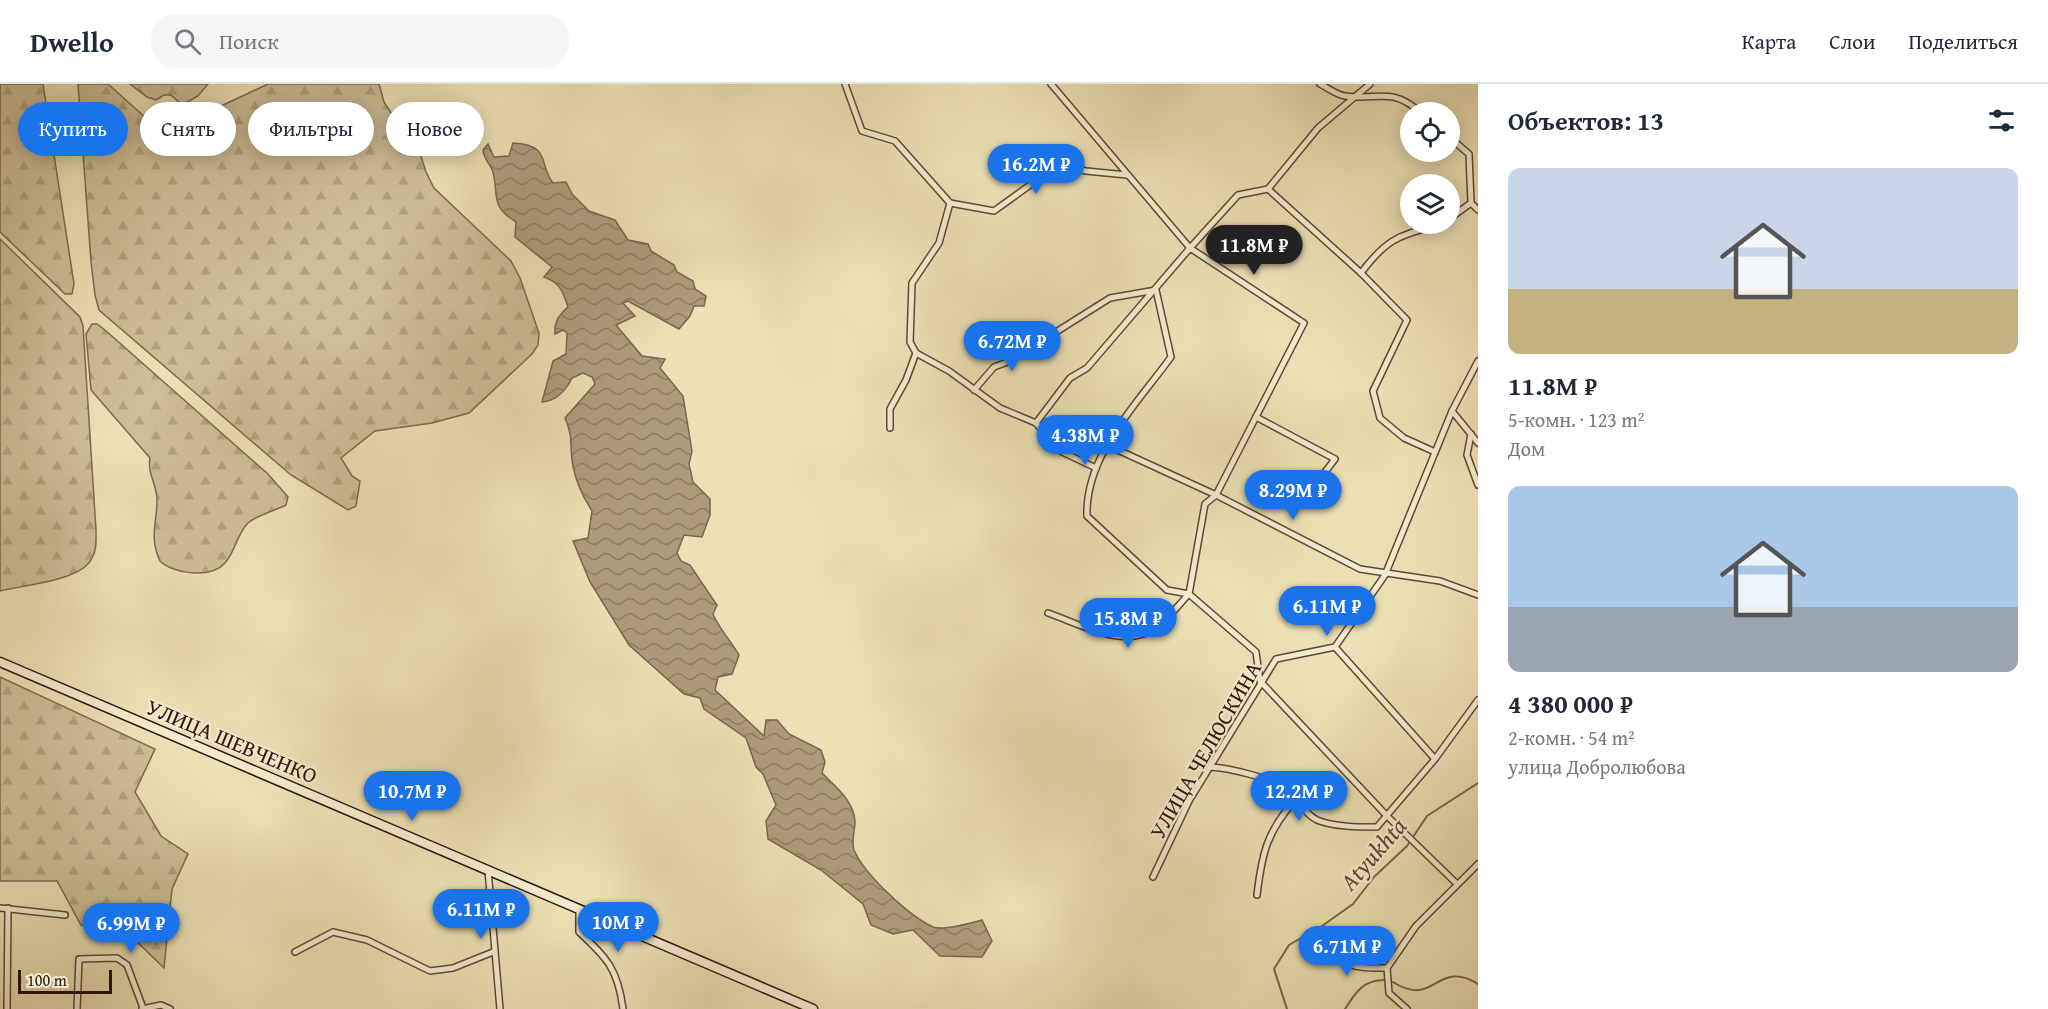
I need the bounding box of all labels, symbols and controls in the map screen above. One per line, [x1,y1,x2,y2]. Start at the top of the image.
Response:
search box [150,14,570,68]
text: Dwello [30,21,114,62]
icon: search [171,25,204,58]
text: Поиск [219,25,279,57]
text: Карта [1742,26,1796,57]
text: Слои [1829,26,1875,57]
text: Поделиться [1908,26,2018,57]
text: Объектов: 13 [1508,101,1664,140]
chip: Купить [18,102,128,156]
chip: Снять [140,102,236,156]
chip: Фильтры [248,102,374,156]
chip: Новое [386,102,484,156]
map controls [1400,102,1460,234]
button: locate [1400,102,1460,162]
icon: filters [1985,104,2018,137]
pin: 16.2M ₽ [981,144,1091,195]
text: 16.2M ₽ [1002,149,1070,178]
button: layers [1400,174,1460,234]
icon: home [1709,207,1817,315]
pin: 11.8M ₽ [1199,225,1309,276]
text: 11.8M ₽ [1220,230,1288,259]
pin: 6.72M ₽ [957,321,1067,372]
text: 6.72M ₽ [978,326,1046,355]
text: 11.8M ₽ [1508,366,1597,405]
text: 5-комн. · 123 m² [1508,405,1644,434]
pin: 4.38M ₽ [1030,415,1140,466]
text: 4.38M ₽ [1051,420,1119,449]
text: Дом [1508,434,1545,463]
pin: 8.29M ₽ [1238,470,1348,521]
text: 8.29M ₽ [1259,475,1327,504]
icon: home [1709,525,1817,633]
pin: 6.11M ₽ [1272,586,1382,637]
text: 6.11M ₽ [1293,591,1361,620]
pin: 15.8M ₽ [1073,598,1183,649]
text: 15.8M ₽ [1094,603,1162,632]
street label: УЛИЦА ЧЕЛЮСКИНА [1141,655,1269,845]
text: 4 380 000 ₽ [1508,684,1633,723]
street label: УЛИЦА ШЕВЧЕНКО [142,691,322,791]
text: 2-комн. · 54 m² [1508,723,1635,752]
text: улица Добролюбова [1508,752,1686,781]
pin: 10.7M ₽ [357,771,467,822]
pin: 12.2M ₽ [1244,771,1354,822]
text: 10.7M ₽ [378,776,446,805]
text: 12.2M ₽ [1265,776,1333,805]
water label: Atyukhta [1331,810,1415,899]
pin: 6.11M ₽ [426,889,536,940]
text: 6.11M ₽ [447,894,515,923]
pin: 10M ₽ [576,902,660,953]
pin: 6.99M ₽ [76,903,186,954]
text: 10M ₽ [592,907,644,936]
text: 6.99M ₽ [97,908,165,937]
pin: 6.71M ₽ [1292,926,1402,977]
text: 6.71M ₽ [1313,931,1381,960]
scale bar [18,967,112,994]
text: 100 m [27,968,67,992]

